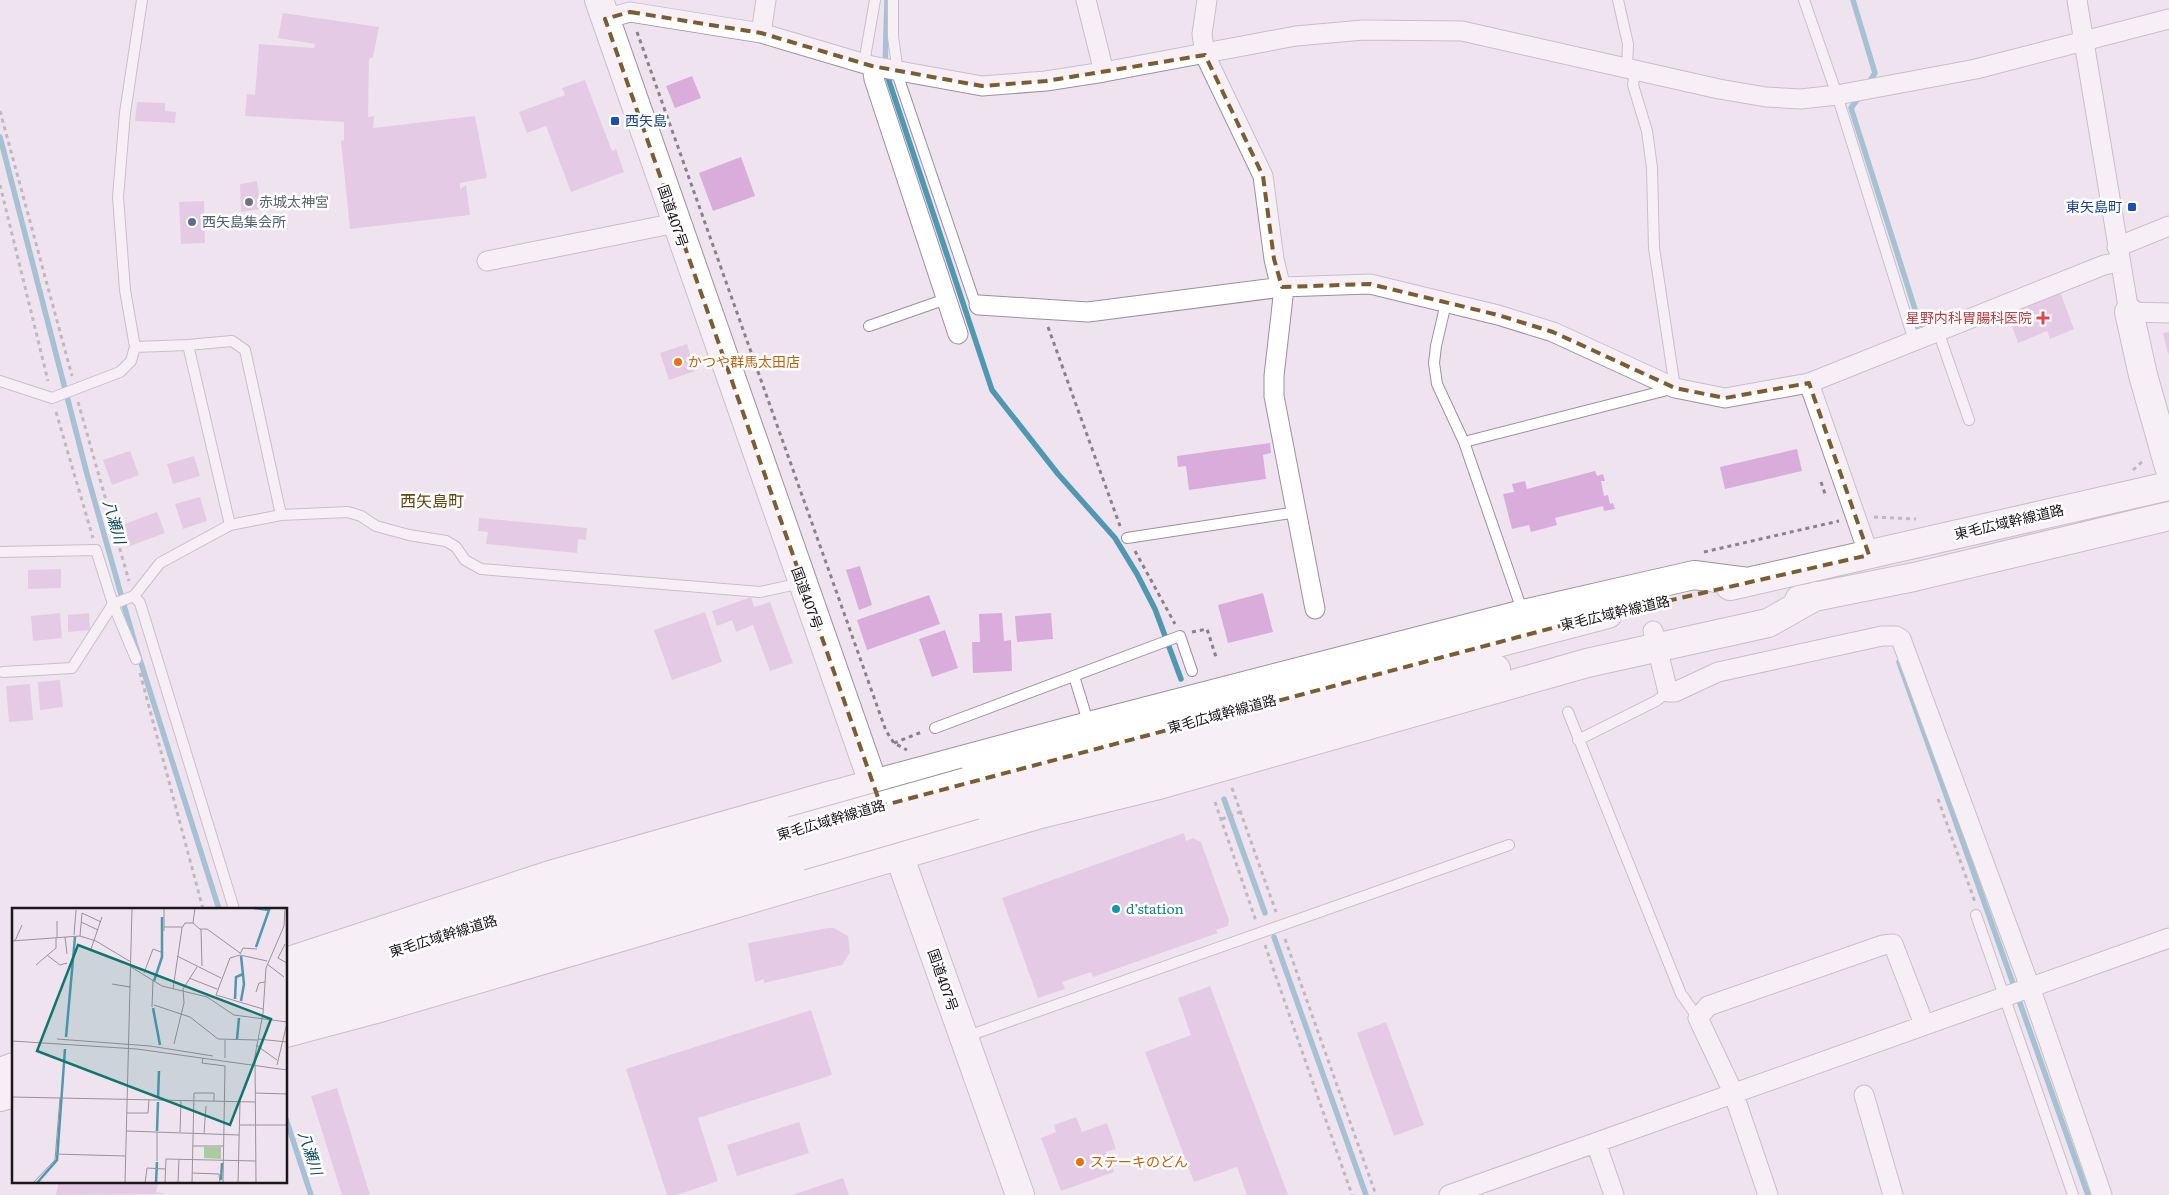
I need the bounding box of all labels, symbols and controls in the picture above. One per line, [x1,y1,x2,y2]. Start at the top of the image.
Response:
place label: 西矢島 [625,110,667,130]
marker: 西矢島 [609,115,621,127]
street label: 国道407号 [654,182,694,250]
place label: 赤城太神宮 [259,191,329,211]
marker: 赤城太神宮 [243,196,255,208]
place label: 東矢島町 [2066,196,2122,216]
marker: 東矢島町 [2126,201,2138,213]
place label: 西矢島集会所 [202,211,286,231]
marker: 西矢島集会所 [186,216,198,228]
place label: 星野内科胃腸科医院 [1906,307,2032,327]
marker: 星野内科胃腸科医院 [2036,311,2050,325]
place label: かつや群馬太田店 [688,351,800,371]
marker: かつや群馬太田店 [672,356,684,368]
district label: 西矢島町 [400,488,464,512]
water label: 八瀬川 [98,497,133,548]
street label: 東毛広域幹線道路 [1952,499,2066,543]
street label: 国道407号 [787,564,828,632]
street label: 東毛広域幹線道路 [1558,590,1672,634]
street label: 東毛広域幹線道路 [1165,689,1278,737]
street label: 東毛広域幹線道路 [774,794,887,844]
place label: d’station [1126,898,1184,918]
marker: d’station [1110,903,1122,915]
inset map [12,908,288,1182]
street label: 東毛広域幹線道路 [386,909,499,961]
street label: 国道407号 [924,946,964,1014]
water label: 八瀬川 [294,1128,330,1179]
place label: ステーキのどん [1090,1151,1188,1171]
marker: ステーキのどん [1074,1156,1086,1168]

